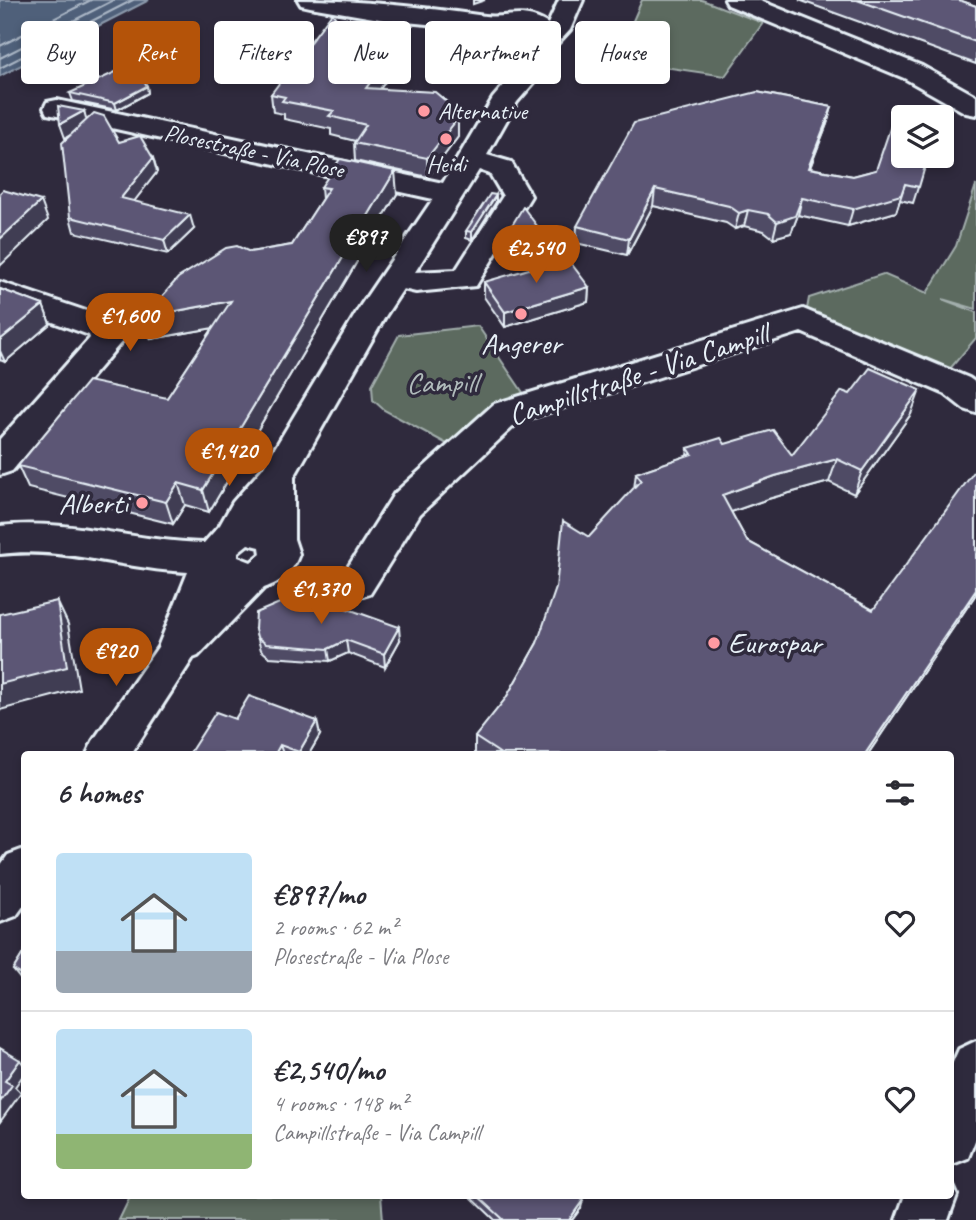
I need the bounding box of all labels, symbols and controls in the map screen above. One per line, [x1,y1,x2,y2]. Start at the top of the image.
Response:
chip: Buy [21,21,99,84]
chip: Rent [113,21,200,84]
chip: Filters [214,21,314,84]
chip: New [328,21,411,84]
chip: Apartment [425,21,561,84]
chip: House [575,21,670,84]
place label: Alternative [438,96,529,126]
marker: Alternative [416,103,432,119]
map controls [891,105,954,168]
button: layers [891,105,954,168]
street label: Plosestraße - Via Plose [161,117,349,185]
marker: Heidi [438,131,454,147]
place label: Heidi [426,149,469,179]
pin: €897 [325,215,407,274]
text: €897 [345,222,387,251]
pin: €2,540 [479,226,593,285]
text: €2,540 [508,233,564,262]
pin: €1,600 [73,294,187,353]
text: €1,600 [102,301,158,330]
marker: Angerer [513,306,529,322]
street label: Campillstraße - Via Campill [503,313,777,434]
place label: Angerer [481,324,564,362]
park label: Campill [406,363,483,401]
pin: €1,420 [172,428,286,488]
text: €1,420 [201,436,257,465]
place label: Alberti [59,484,131,522]
marker: Alberti [134,495,150,511]
pin: €1,370 [264,566,378,626]
text: €1,370 [293,574,349,603]
place label: Eurospar [728,624,824,662]
pin: €920 [75,628,157,688]
marker: Eurospar [706,635,722,651]
text: €920 [95,636,137,665]
text: 6 homes [56,774,141,812]
icon: filters [881,774,919,812]
text: €897/mo [273,875,365,913]
icon: home [112,881,196,965]
icon: heart [881,904,919,942]
text: 2 rooms · 62 m² [273,913,397,942]
text: Plosestraße - Via Plose [273,942,448,971]
text: €2,540/mo [273,1051,384,1089]
icon: home [112,1057,196,1141]
icon: heart [881,1080,919,1118]
text: 4 rooms · 148 m² [273,1089,408,1118]
text: Campillstraße - Via Campill [273,1118,481,1147]

